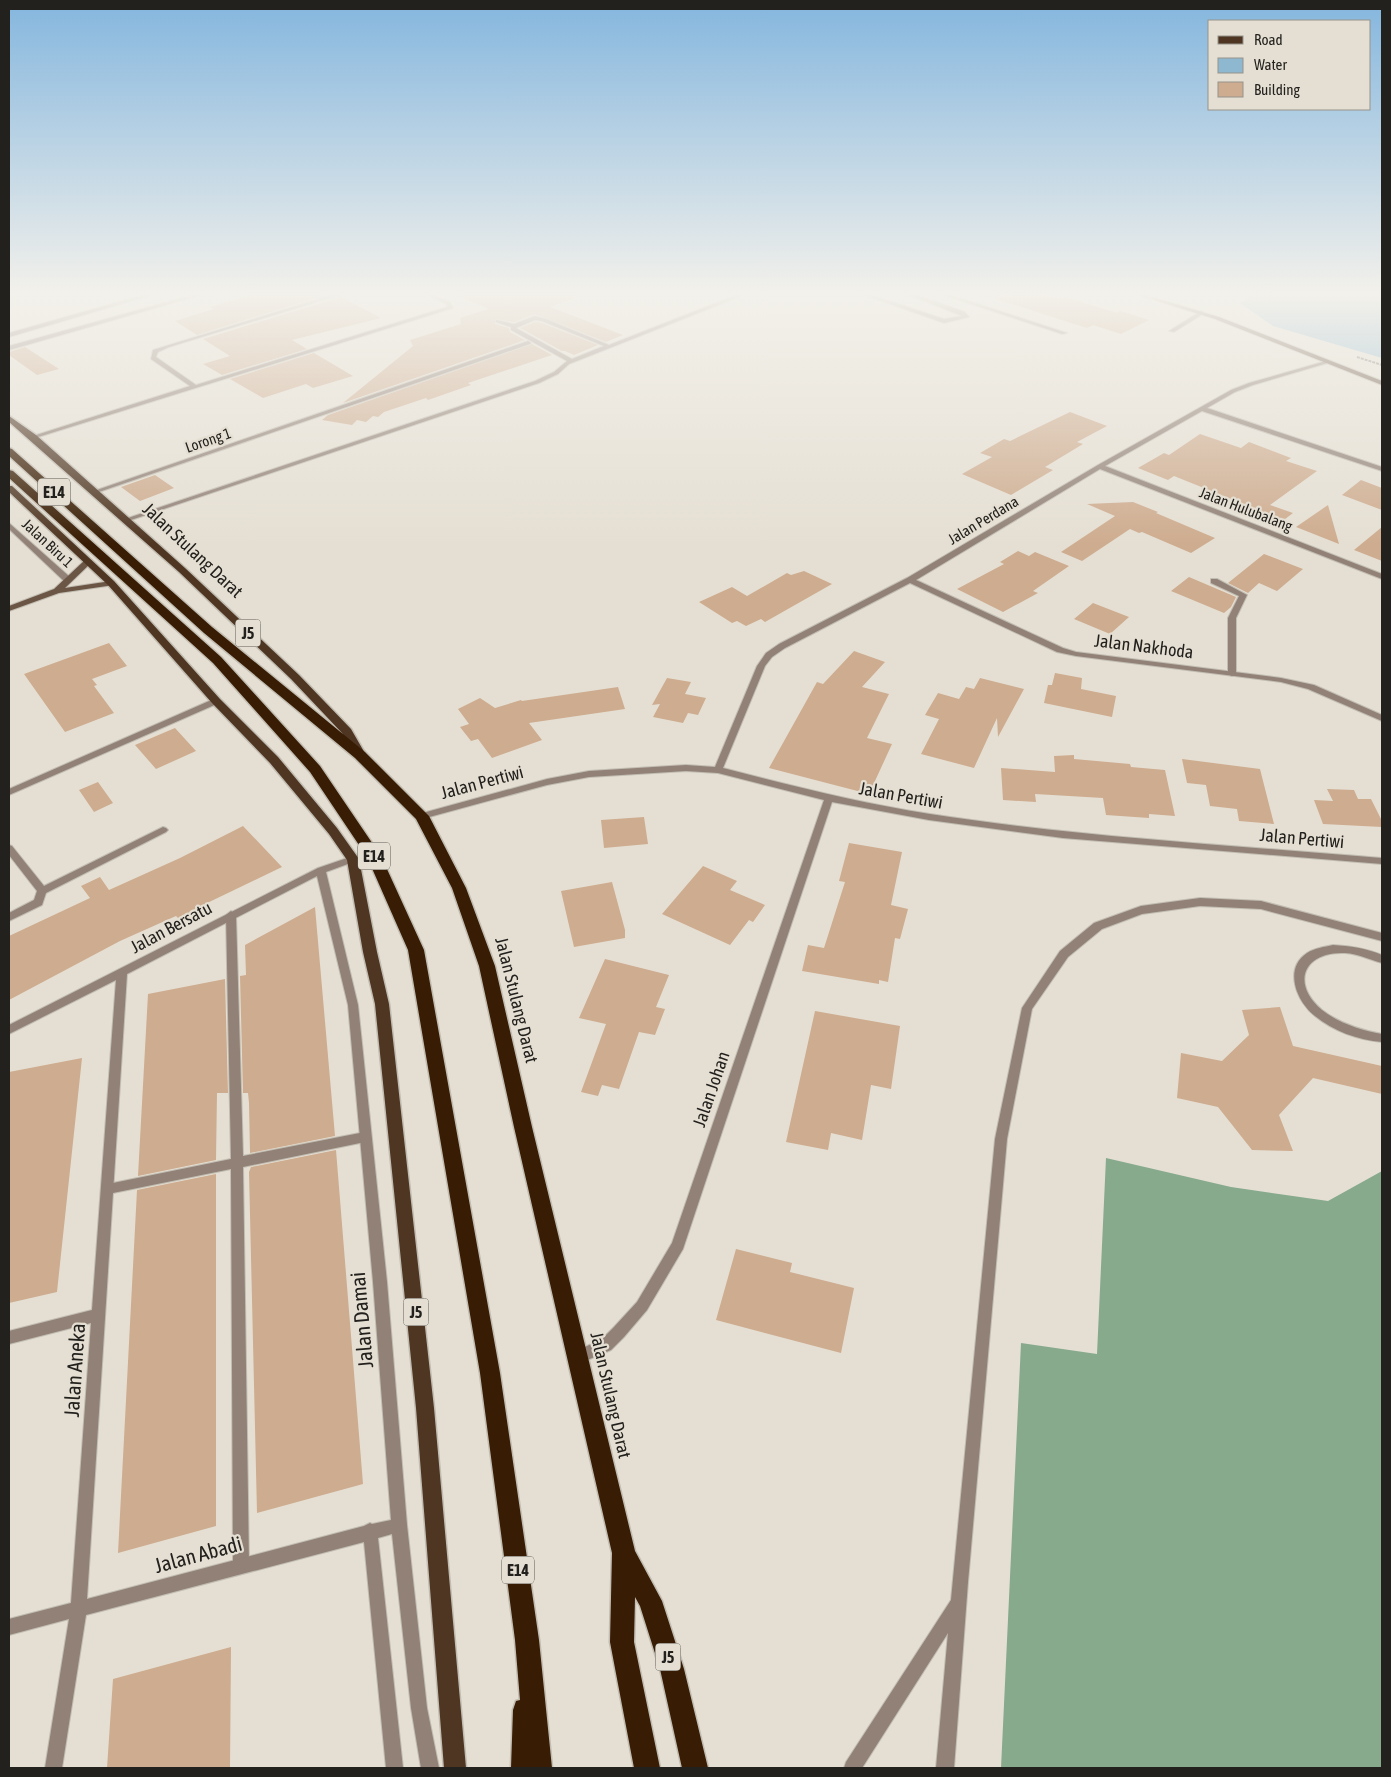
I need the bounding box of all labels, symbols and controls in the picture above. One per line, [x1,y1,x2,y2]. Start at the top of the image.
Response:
legend [1208,20,1371,110]
text: Road [1254,31,1283,48]
text: Water [1254,56,1287,73]
text: Building [1254,81,1300,98]
street label: Lorong 1 [183,424,233,456]
road number: E14 [38,478,70,506]
street label: Jalan Hulubalang [1197,484,1295,535]
street label: Jalan Perdana [945,492,1021,548]
street label: Jalan Stulang Darat [139,498,247,602]
street label: Jalan Biru 1 [19,515,77,571]
road number: J5 [236,620,260,646]
street label: Jalan Nakhoda [1093,630,1195,662]
street label: Jalan Pertiwi [438,761,526,803]
street label: Jalan Pertiwi [858,777,944,813]
street label: Jalan Pertiwi [1259,824,1345,852]
road number: E14 [358,842,390,869]
street label: Jalan Bersatu [127,897,215,957]
street label: Jalan Stulang Darat [491,935,543,1065]
street label: Jalan Johan [688,1048,734,1130]
street label: Jalan Damai [345,1271,377,1369]
road number: J5 [404,1298,428,1325]
street label: Jalan Aneka [59,1322,89,1418]
street label: Jalan Stulang Darat [586,1330,636,1460]
street label: Jalan Abadi [152,1531,244,1577]
road number: E14 [502,1556,534,1584]
road number: J5 [656,1644,680,1670]

